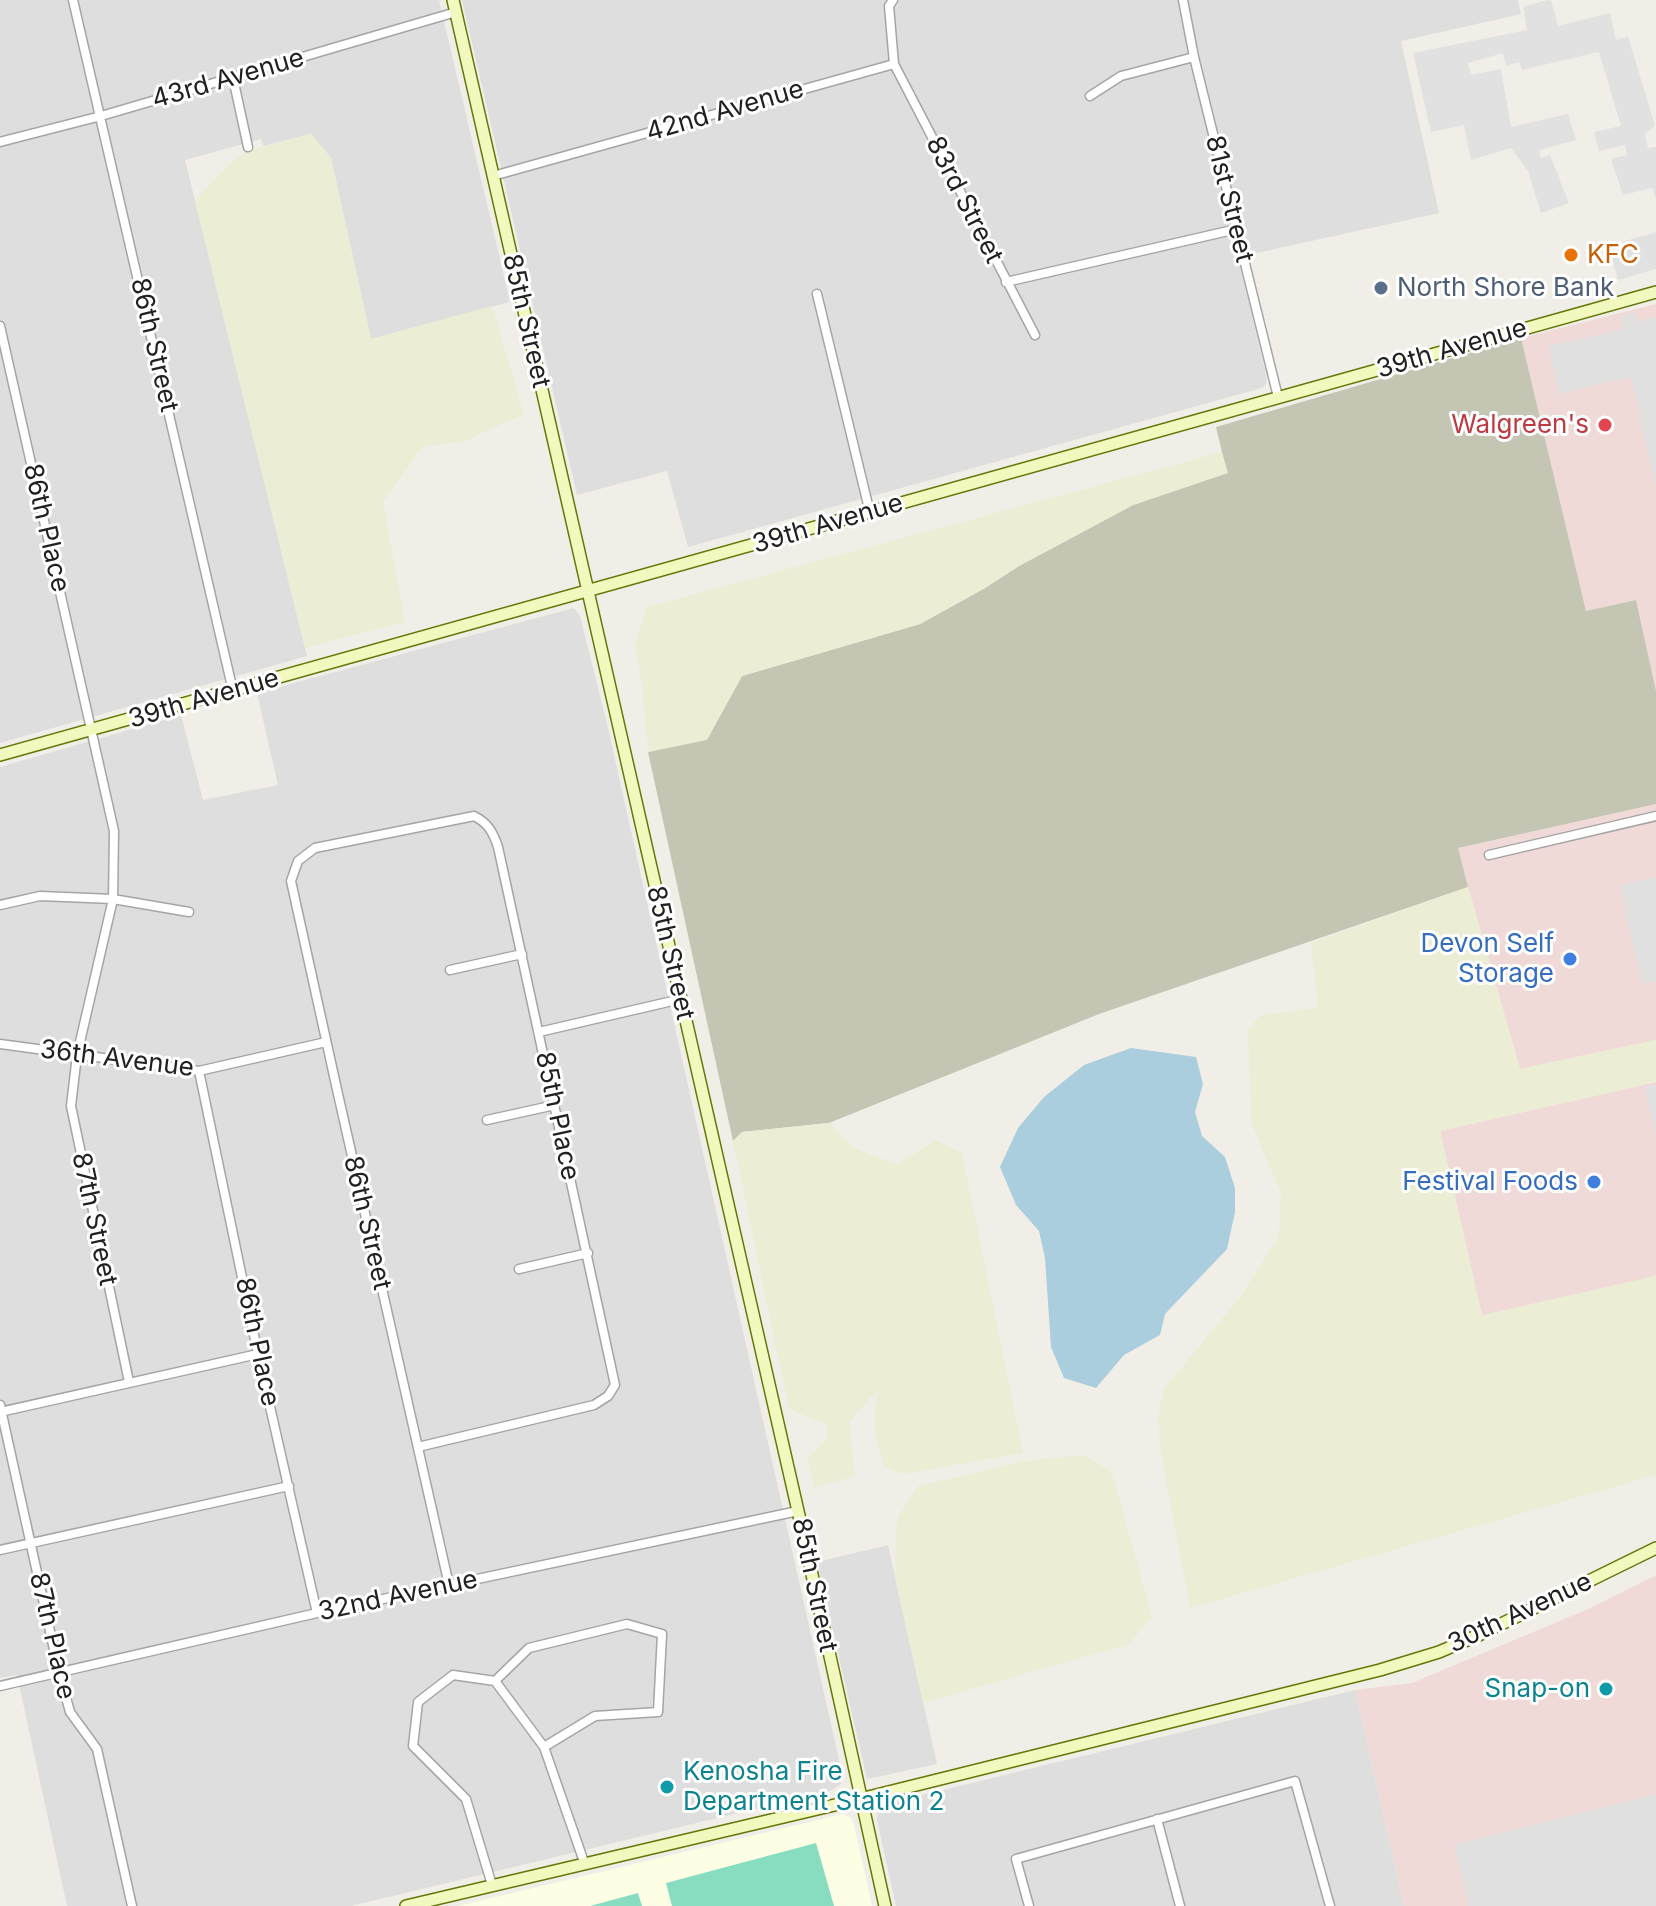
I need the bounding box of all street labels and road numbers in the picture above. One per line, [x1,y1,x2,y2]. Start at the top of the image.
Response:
street label: 43rd Avenue [148,42,308,116]
street label: 42nd Avenue [643,74,807,148]
street label: 83rd Street [919,131,1009,269]
street label: 81st Street [1198,132,1260,266]
street label: 85th Street [495,251,557,391]
street label: 86th Street [123,275,185,415]
street label: 39th Avenue [1373,313,1531,385]
street label: 86th Place [16,461,76,595]
street label: 39th Avenue [749,488,907,560]
street label: 39th Avenue [125,663,283,735]
street label: 85th Street [639,883,701,1023]
street label: 36th Avenue [38,1034,196,1084]
street label: 85th Place [528,1049,586,1183]
street label: 87th Street [65,1150,123,1288]
street label: 86th Street [336,1153,398,1293]
street label: 86th Place [228,1275,286,1409]
street label: 85th Street [785,1515,843,1655]
street label: 32nd Avenue [316,1564,480,1628]
street label: 30th Avenue [1443,1566,1597,1660]
street label: 87th Place [22,1569,82,1703]

